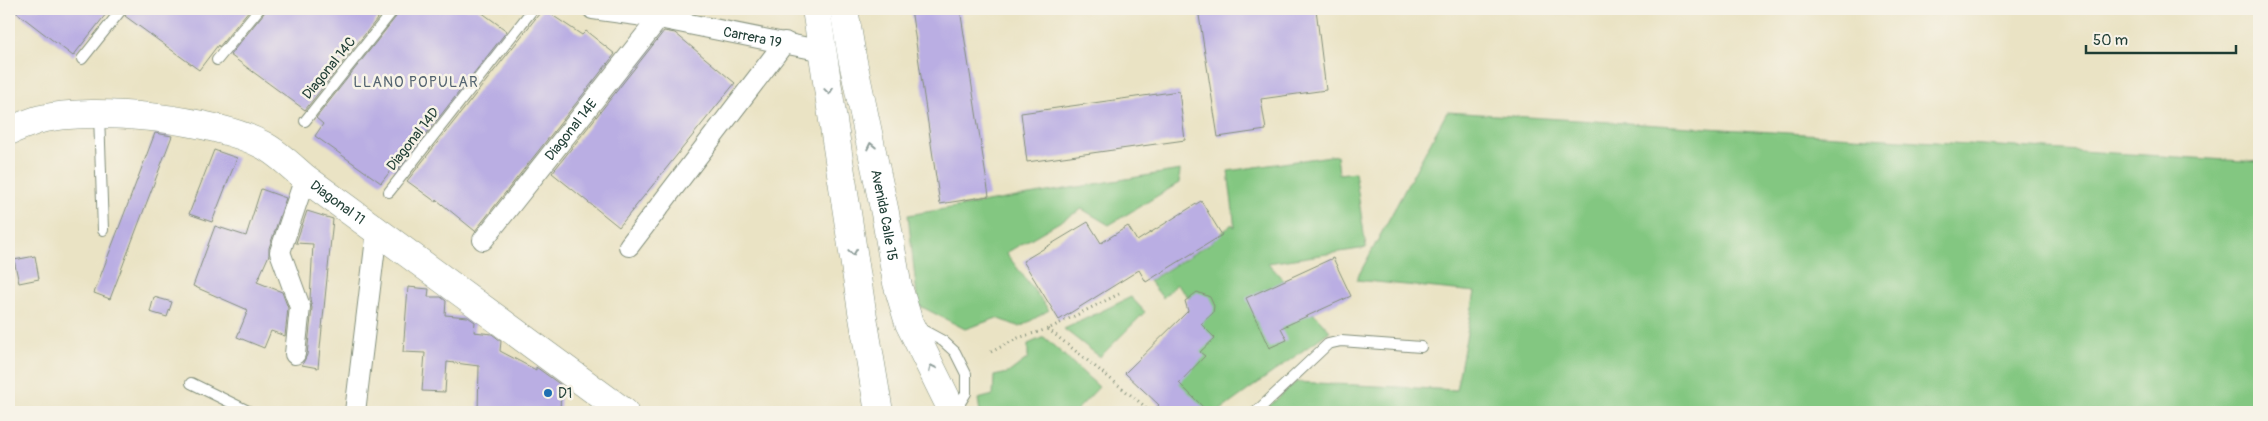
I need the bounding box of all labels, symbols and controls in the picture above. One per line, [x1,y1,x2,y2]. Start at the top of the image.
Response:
scale bar [2086,22,2236,54]
street label: Carrera 19 [722,23,783,51]
text: 50 m [2093,31,2128,50]
street label: Diagonal 14C [299,33,360,103]
district label: LLANO POPULAR [353,73,479,92]
one-way arrow [823,88,834,96]
street label: Diagonal 14E [541,95,600,164]
street label: Diagonal 14D [383,104,443,174]
one-way arrow [866,141,877,150]
street label: Avenida Calle 15 [867,168,902,262]
street label: Diagonal 11 [307,176,369,228]
one-way arrow [847,249,858,257]
one-way arrow [928,365,938,374]
place label: D1 [558,385,572,402]
marker: D1 [542,387,554,399]

